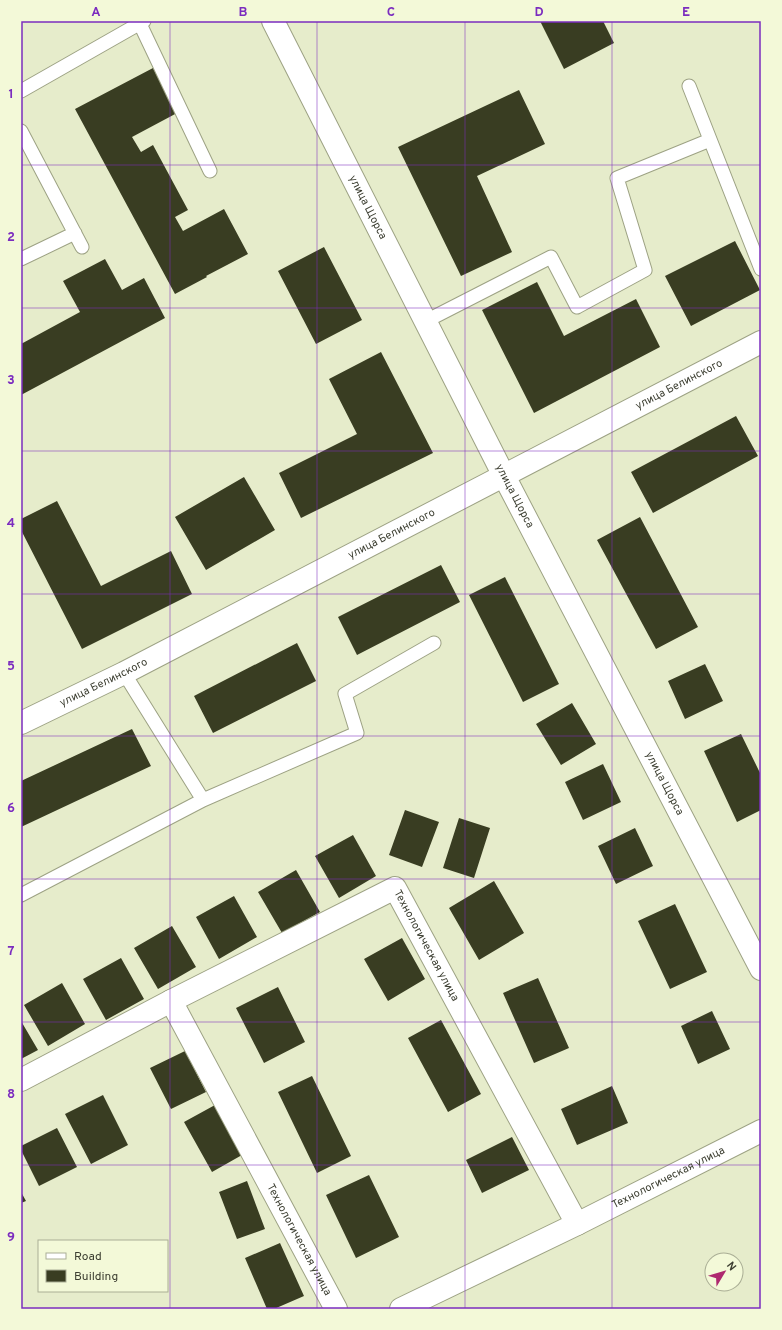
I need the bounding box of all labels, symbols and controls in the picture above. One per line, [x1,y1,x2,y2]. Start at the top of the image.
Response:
text: A [91,5,101,21]
text: B [239,5,248,21]
text: C [387,5,395,21]
text: D [534,5,544,21]
text: E [682,5,690,21]
text: 1 [8,87,14,103]
street label: улица Щорса [345,173,390,242]
text: 2 [7,230,15,246]
street label: улица Белинского [633,356,725,413]
text: 3 [7,373,15,389]
street label: улица Щорса [492,462,537,531]
street label: улица Белинского [346,506,437,562]
text: 4 [7,516,15,532]
street label: улица Белинского [57,655,150,710]
text: 5 [7,659,15,675]
street label: улица Щорса [642,749,687,818]
text: 6 [7,801,15,817]
street label: Технологическая улица [390,888,462,1004]
text: 7 [8,944,15,960]
text: 8 [7,1087,15,1103]
street label: Технологическая улица [610,1143,727,1212]
street label: Технологическая улица [263,1182,335,1298]
text: 9 [7,1230,15,1246]
legend [38,1240,168,1292]
text: Road [74,1249,102,1265]
north arrow [704,1252,744,1292]
text: N [723,1259,739,1274]
text: Building [74,1269,118,1285]

